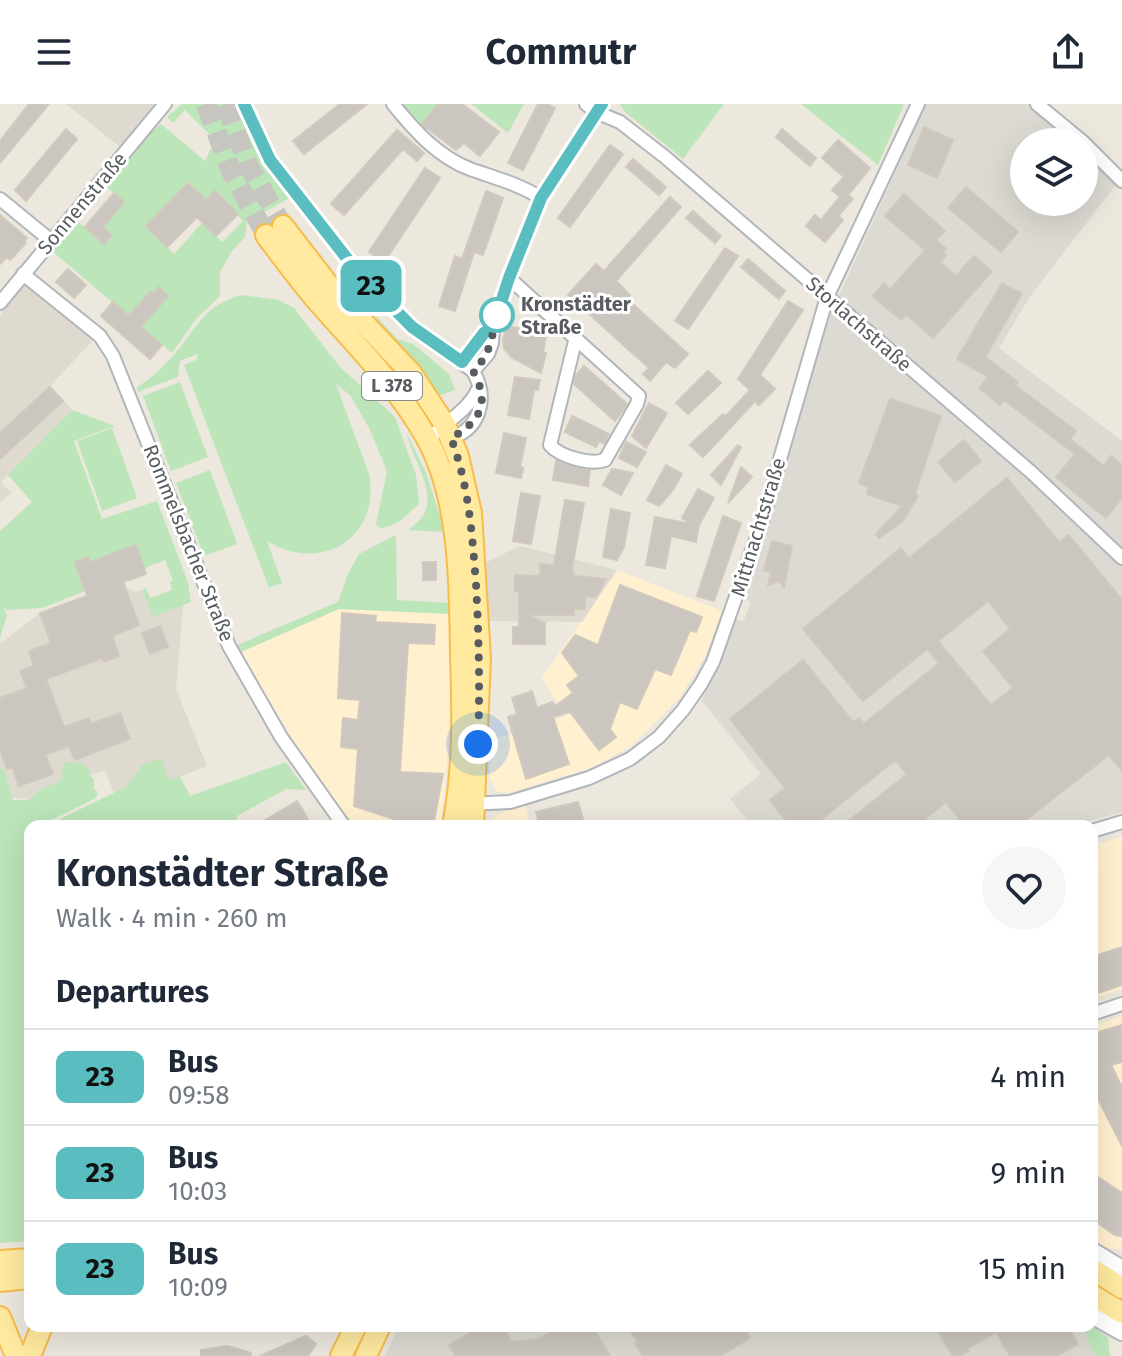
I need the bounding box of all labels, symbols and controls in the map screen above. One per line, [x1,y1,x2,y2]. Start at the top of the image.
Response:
icon: menu [32,30,76,74]
text: Commutr [486,30,636,74]
icon: share [1046,30,1090,74]
map controls [1010,128,1098,216]
button: layers [1010,128,1098,216]
street label: Sonnenstraße [32,147,132,259]
line badge: 23 [335,260,407,312]
text: 23 [357,269,385,302]
street label: Storlachstraße [801,272,917,376]
place label: Kronstädter Straße [521,292,632,339]
marker: Kronstädter Straße [480,298,514,332]
road number: L 378 [362,372,422,400]
street label: Rommelsbacher Straße [138,441,240,645]
street label: Mittnachtstraße [725,455,791,599]
your location [458,724,498,764]
button: heart [982,846,1066,930]
text: Kronstädter Straße [56,850,389,896]
text: Walk · 4 min · 260 m [56,903,288,934]
text: Departures [56,974,209,1010]
text: Bus [168,1044,218,1080]
text: 4 min [990,1059,1066,1095]
text: 23 [86,1060,114,1093]
text: 09:58 [168,1080,230,1111]
text: Bus [168,1140,218,1176]
text: 9 min [991,1155,1066,1191]
text: 23 [86,1156,114,1189]
text: 10:03 [168,1176,227,1207]
text: Bus [168,1236,218,1272]
text: 15 min [978,1251,1066,1287]
text: 23 [86,1252,114,1285]
text: 10:09 [168,1272,228,1303]

